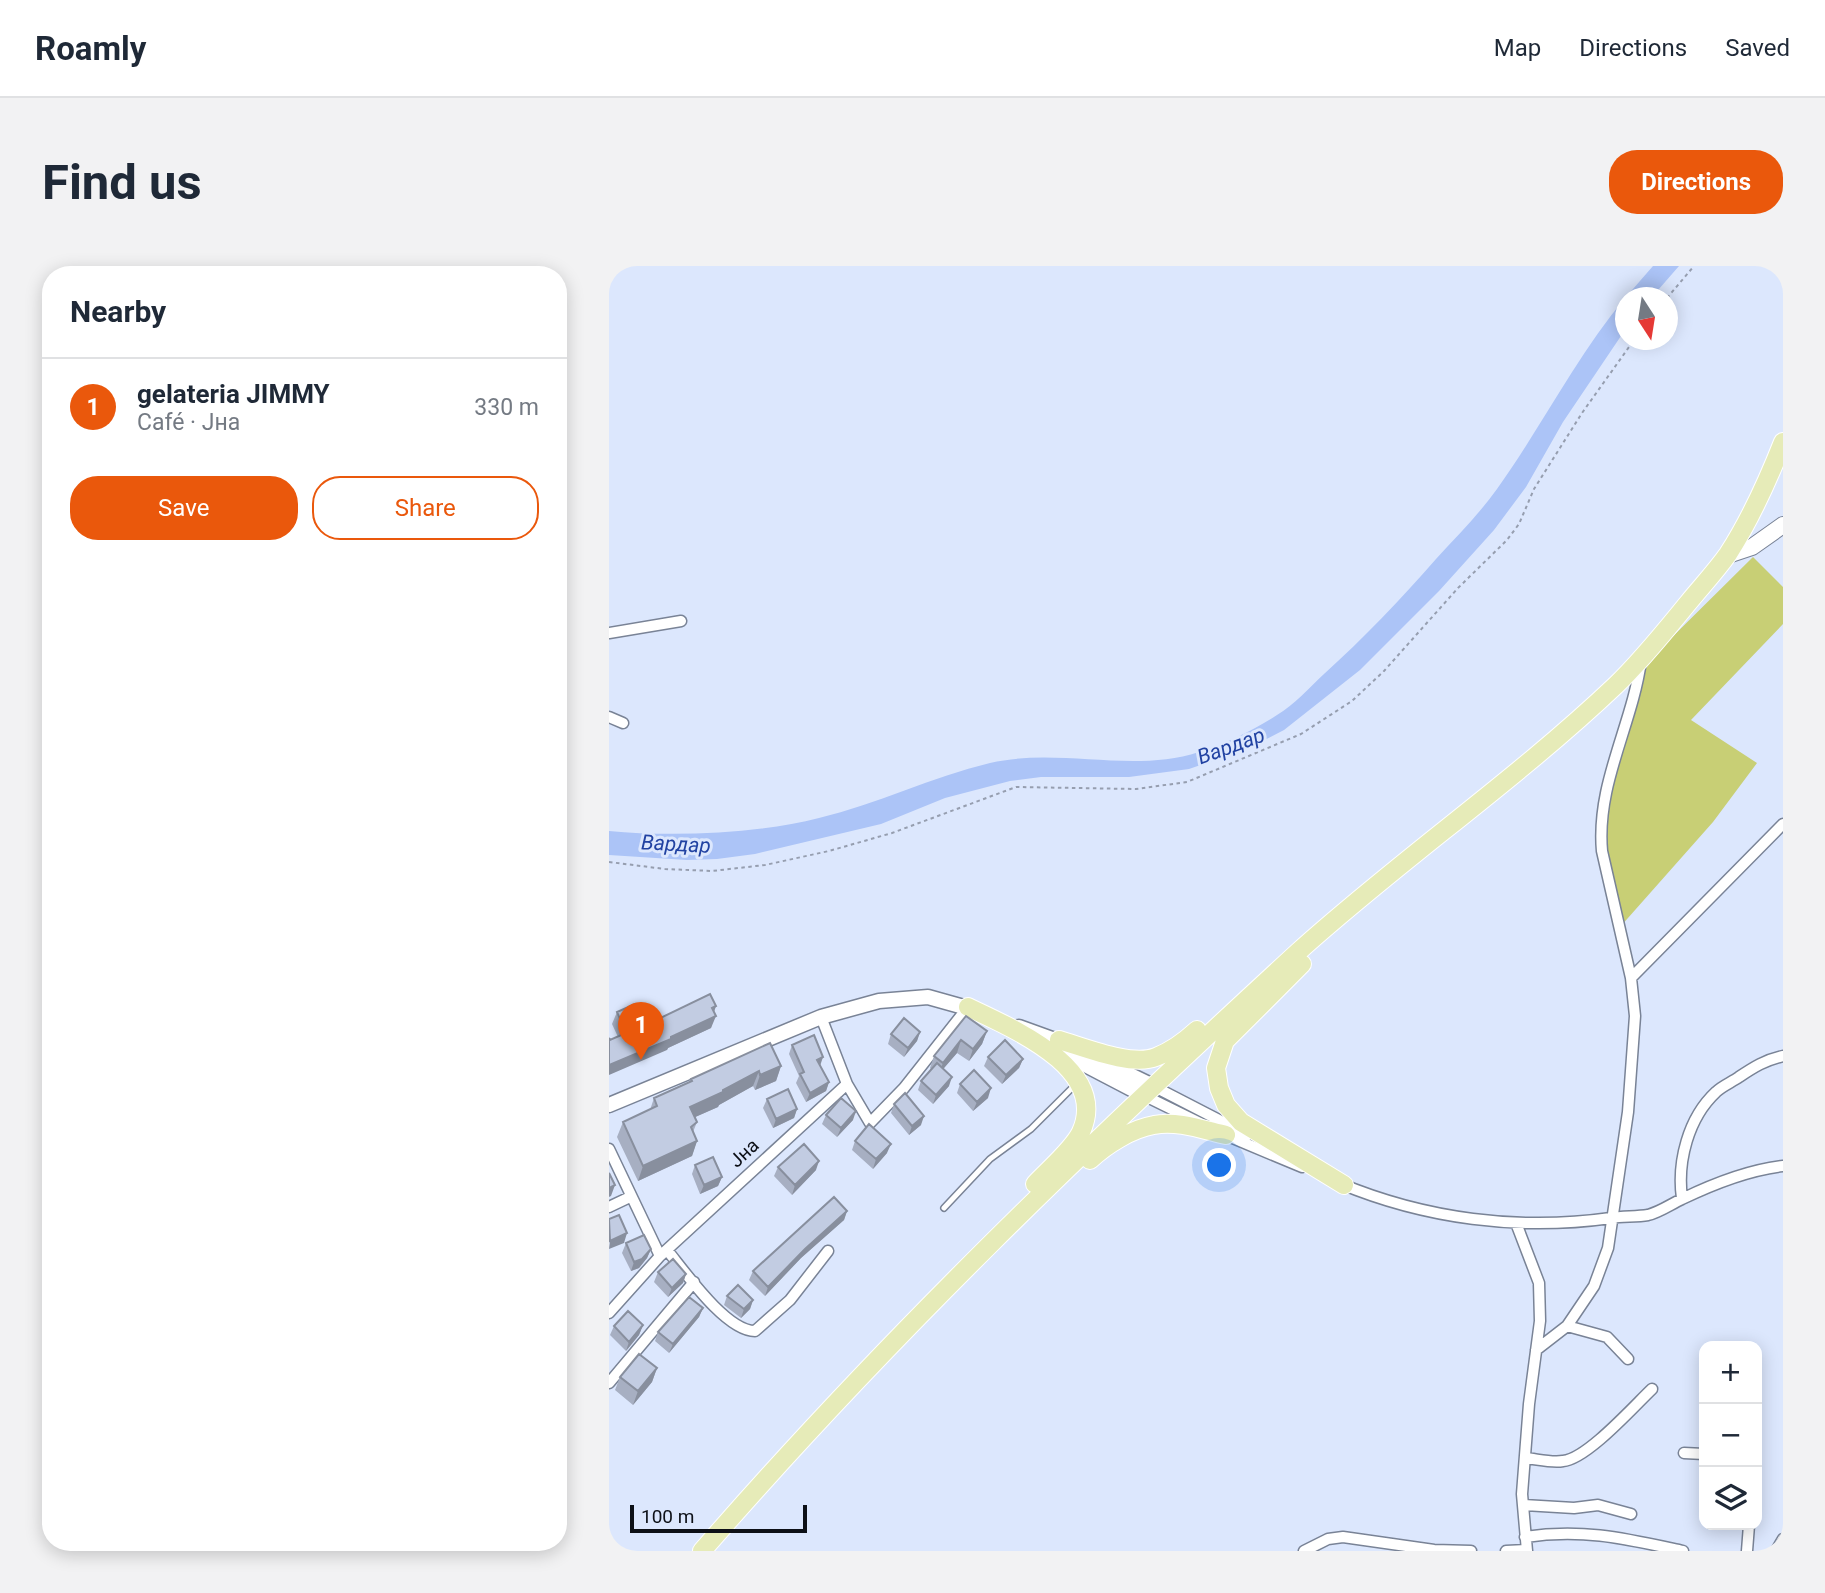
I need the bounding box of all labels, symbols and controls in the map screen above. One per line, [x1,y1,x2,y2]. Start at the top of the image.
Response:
text: Roamly [35,29,146,68]
text: Map [1494,34,1541,62]
text: Directions [1579,34,1687,62]
text: Saved [1725,34,1790,62]
button: Directions [1609,150,1783,214]
text: Find us [42,154,202,211]
north arrow [1615,287,1678,350]
text: Nearby [70,294,166,329]
text: gelateria JIMMY [137,379,330,409]
text: 1 [86,394,100,421]
text: 330 m [474,394,539,421]
text: Café · Јна [137,409,240,436]
button: Save [70,476,298,540]
button: Share [312,476,539,540]
water label: Вардар [1194,723,1268,769]
water label: Вардар [640,830,712,858]
pin: 1 [618,1002,664,1060]
street label: Јна [725,1134,763,1172]
your location [1202,1148,1236,1182]
map controls [1699,1341,1762,1530]
button: + [1699,1341,1762,1404]
button: − [1699,1404,1762,1467]
button: layers [1699,1467,1762,1530]
scale bar [630,1502,807,1534]
text: 100 m [641,1505,694,1528]

